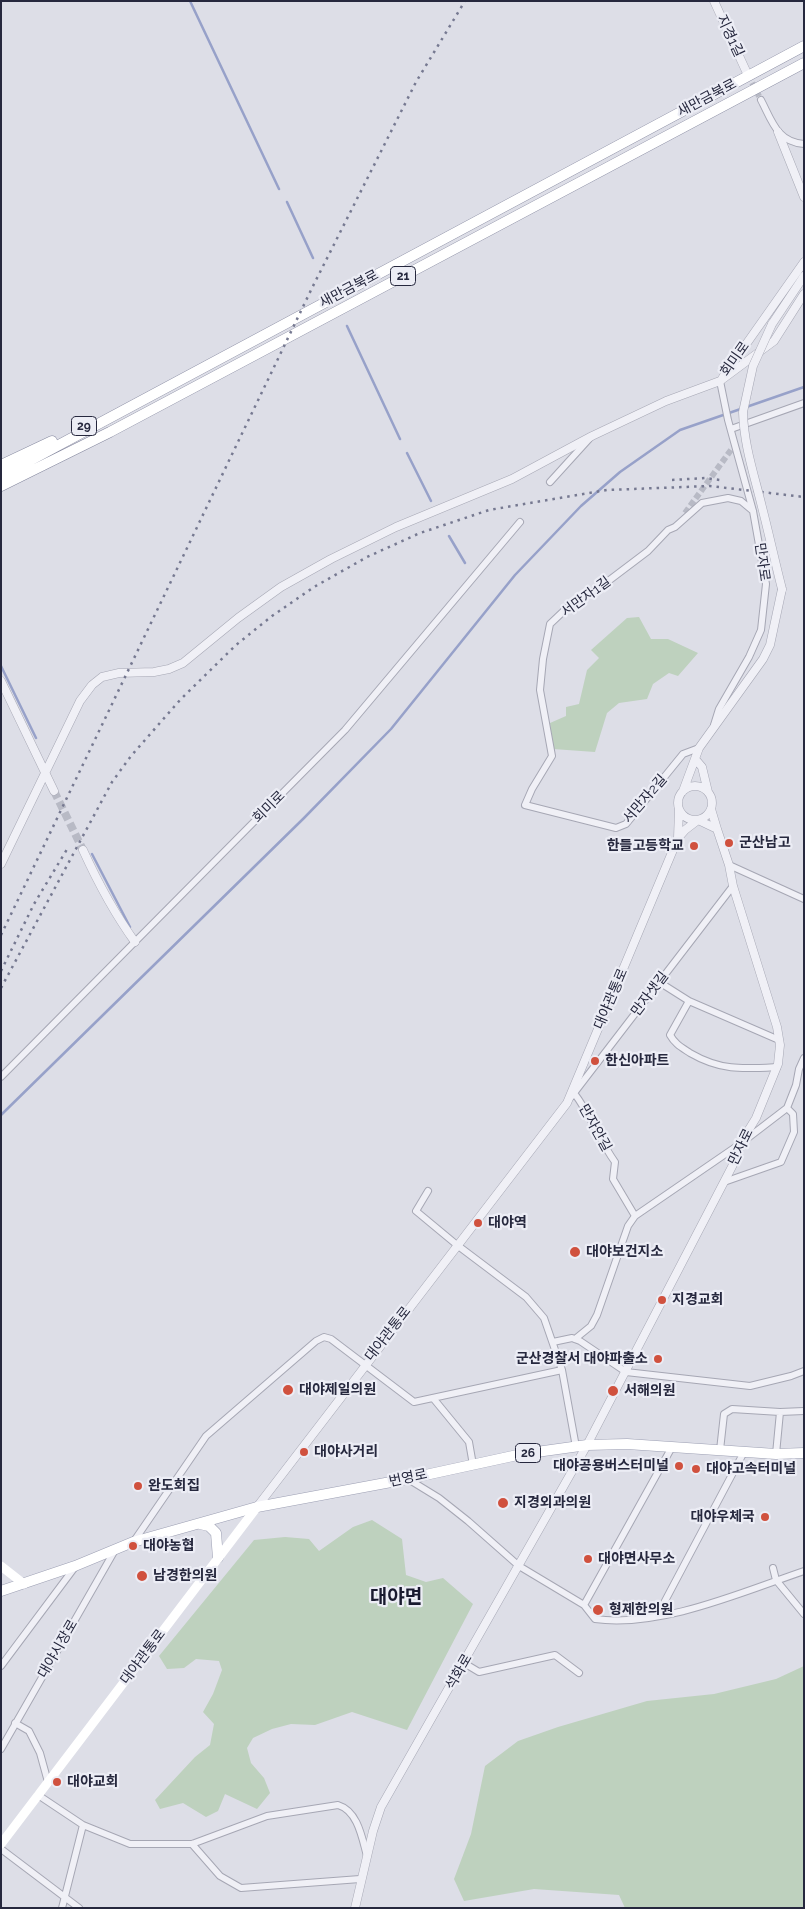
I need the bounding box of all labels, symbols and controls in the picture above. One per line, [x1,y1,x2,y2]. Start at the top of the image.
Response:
street label: 지경1길 [713,12,747,60]
street label: 새만금북로 [675,75,739,121]
street label: 새만금북로 [317,266,381,312]
road number: 21 [390,266,416,286]
street label: 회미로 [717,338,753,380]
road number: 29 [72,416,96,436]
street label: 만자로 [751,542,773,582]
street label: 서만자1길 [558,573,614,621]
street label: 서만자2길 [619,771,671,827]
street label: 회미로 [249,787,289,827]
place label: 군산남고 [739,835,791,851]
marker: 군산남고 [723,837,735,849]
place label: 한들고등학교 [607,838,684,854]
marker: 한들고등학교 [688,840,700,852]
street label: 대야관통로 [591,966,631,1032]
street label: 만자샛길 [628,968,672,1020]
place label: 한신아파트 [605,1053,669,1069]
marker: 한신아파트 [589,1055,601,1067]
street label: 만자안길 [575,1101,615,1155]
street label: 만자로 [725,1126,757,1168]
place label: 대야역 [488,1215,527,1231]
marker: 대야역 [472,1217,484,1229]
place label: 대야보건지소 [586,1244,663,1260]
marker: 대야보건지소 [568,1245,582,1259]
place label: 지경교회 [672,1292,724,1308]
marker: 지경교회 [656,1294,668,1306]
street label: 대야관통로 [362,1303,414,1365]
place label: 군산경찰서 대야파출소 [516,1351,648,1367]
marker: 군산경찰서 대야파출소 [652,1353,664,1365]
place label: 대야제일의원 [299,1382,376,1398]
marker: 대야제일의원 [281,1383,295,1397]
place label: 서해의원 [624,1383,676,1399]
marker: 서해의원 [606,1384,620,1398]
place label: 대야사거리 [314,1444,378,1460]
road number: 26 [516,1444,540,1462]
marker: 대야사거리 [298,1446,310,1458]
place label: 대야공용버스터미널 [553,1458,669,1474]
marker: 대야공용버스터미널 [673,1460,685,1472]
place label: 대야고속터미널 [706,1461,796,1477]
marker: 대야고속터미널 [690,1463,702,1475]
street label: 번영로 [387,1466,429,1490]
place label: 완도회집 [148,1478,200,1494]
marker: 완도회집 [132,1480,144,1492]
place label: 지경외과의원 [514,1495,591,1511]
marker: 지경외과의원 [496,1496,510,1510]
place label: 대야우체국 [691,1509,755,1525]
marker: 대야우체국 [759,1511,771,1523]
place label: 대야농협 [143,1538,195,1554]
marker: 대야농협 [127,1540,139,1552]
place label: 대야면사무소 [598,1551,675,1567]
marker: 대야면사무소 [582,1553,594,1565]
place label: 남경한의원 [153,1568,217,1584]
marker: 남경한의원 [135,1569,149,1583]
district label: 대야면 [370,1586,422,1608]
place label: 형제한의원 [609,1602,673,1618]
marker: 형제한의원 [591,1603,605,1617]
street label: 대야시장로 [35,1617,81,1681]
street label: 대야관통로 [117,1626,169,1688]
street label: 석화로 [442,1651,476,1693]
place label: 대야교회 [67,1774,119,1790]
marker: 대야교회 [51,1776,63,1788]

